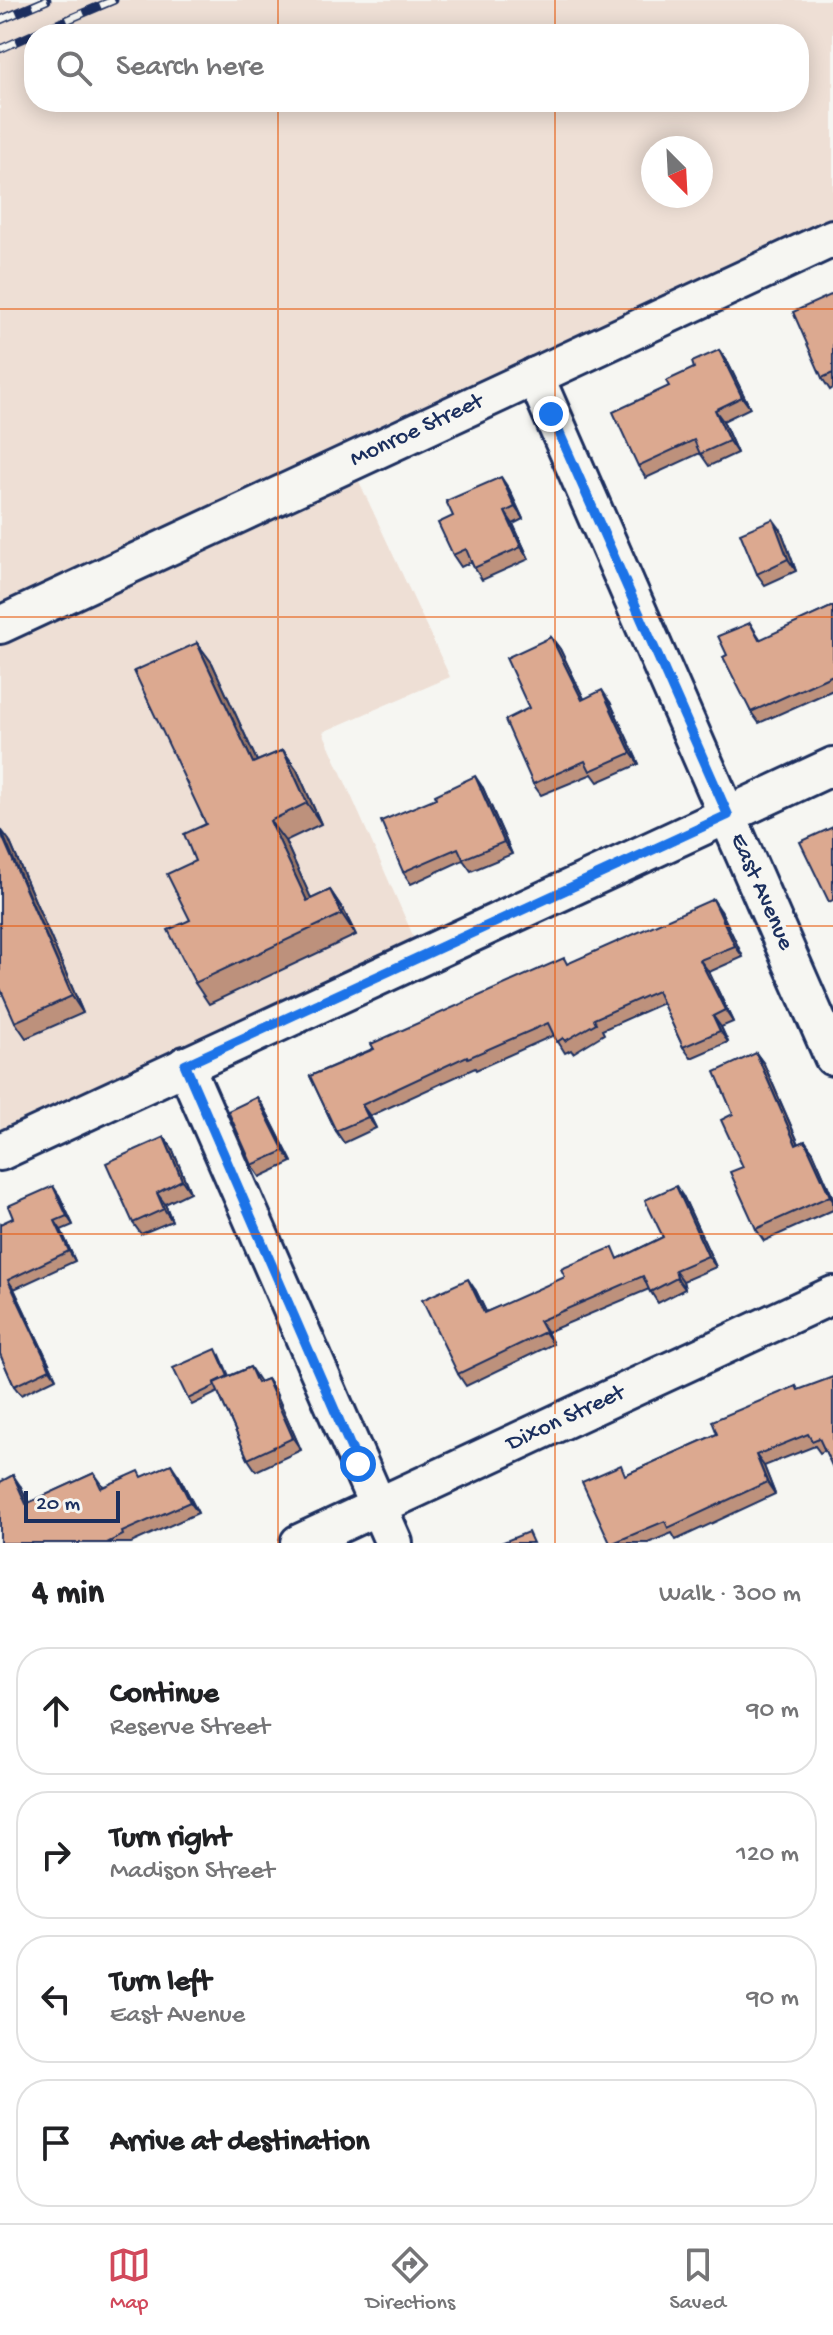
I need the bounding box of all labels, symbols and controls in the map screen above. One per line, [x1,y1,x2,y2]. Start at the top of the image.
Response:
search box [24,24,809,112]
icon: search [52,46,96,90]
text: Search here [116,51,264,86]
north arrow [641,136,713,208]
street label: Monroe Street [346,387,490,474]
route end [533,396,569,432]
street label: East Avenue [722,829,800,955]
street label: Dixon Street [501,1378,632,1460]
route start [340,1446,376,1482]
scale bar [24,1487,120,1523]
text: 20 m [36,1492,80,1518]
text: 4 min [32,1575,104,1615]
text: Walk · 300 m [659,1580,801,1611]
text: Continue [110,1678,219,1713]
icon: ahead [34,1689,78,1733]
text: 90 m [747,1696,799,1727]
text: Reserve Street [110,1713,270,1744]
text: Turn right [110,1822,230,1857]
icon: right [34,1833,78,1877]
text: 120 m [736,1840,799,1871]
text: Madison Street [110,1857,274,1888]
text: Turn left [110,1966,211,2001]
icon: left [34,1977,78,2021]
text: 90 m [747,1984,799,2015]
text: East Avenue [110,2001,245,2032]
icon: arrive [34,2121,78,2165]
text: Arrive at destination [110,2126,370,2161]
tab: Map [107,2243,151,2317]
tab: Directions [366,2243,455,2317]
tab: Saved [669,2243,726,2317]

